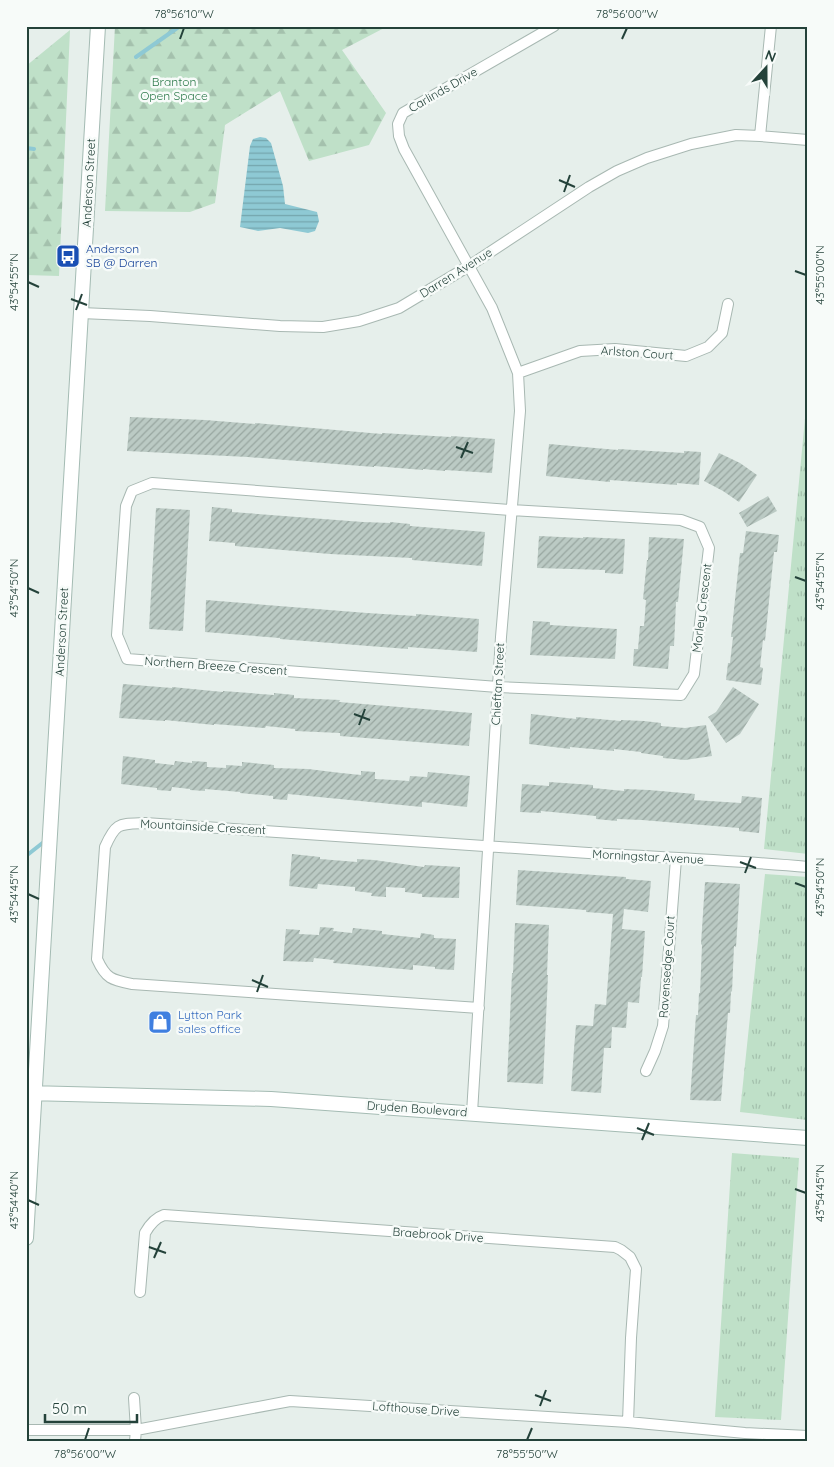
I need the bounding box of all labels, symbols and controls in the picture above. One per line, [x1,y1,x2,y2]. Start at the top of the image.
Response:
text: 78°56'10"W [154,6,214,21]
text: 78°56'00"W [596,6,659,21]
north arrow [742,42,792,92]
text: N [763,46,779,66]
street label: Carlinds Drive [406,64,480,115]
park label: Branton Open Space [140,74,208,103]
street label: Anderson Street [79,138,98,228]
place label: Anderson SB @ Darren [86,241,157,270]
bus stop icon: Anderson SB @ Darren [55,243,81,269]
street label: Darren Avenue [417,244,495,301]
text: 43°55'00"N [812,245,827,305]
text: 43°54'55"N [6,253,21,311]
street label: Arlston Court [600,342,674,363]
text: 43°54'55"N [812,552,827,610]
text: 43°54'50"N [6,559,21,617]
street label: Morley Crescent [689,562,714,653]
street label: Anderson Street [52,587,71,677]
street label: Chieftan Street [488,642,507,726]
street label: Northern Breeze Crescent [144,653,288,678]
street label: Mountainside Crescent [140,816,266,837]
street label: Morningstar Avenue [592,846,704,867]
text: 43°54'50"N [812,858,827,916]
text: 43°54'45"N [6,865,21,923]
street label: Ravensedge Court [655,915,678,1019]
place label: Lytton Park sales office [178,1007,242,1036]
shop icon: Lytton Park sales office [147,1009,173,1035]
street label: Dryden Boulevard [366,1098,468,1119]
text: 43°54'45"N [812,1164,827,1222]
text: 43°54'40"N [6,1171,21,1229]
street label: Braebrook Drive [392,1224,484,1245]
scale bar [45,1392,138,1424]
street label: Lofthouse Drive [372,1398,460,1419]
text: 50 m [52,1399,87,1418]
text: 78°56'00"W [54,1446,117,1461]
text: 78°55'50"W [496,1446,558,1461]

